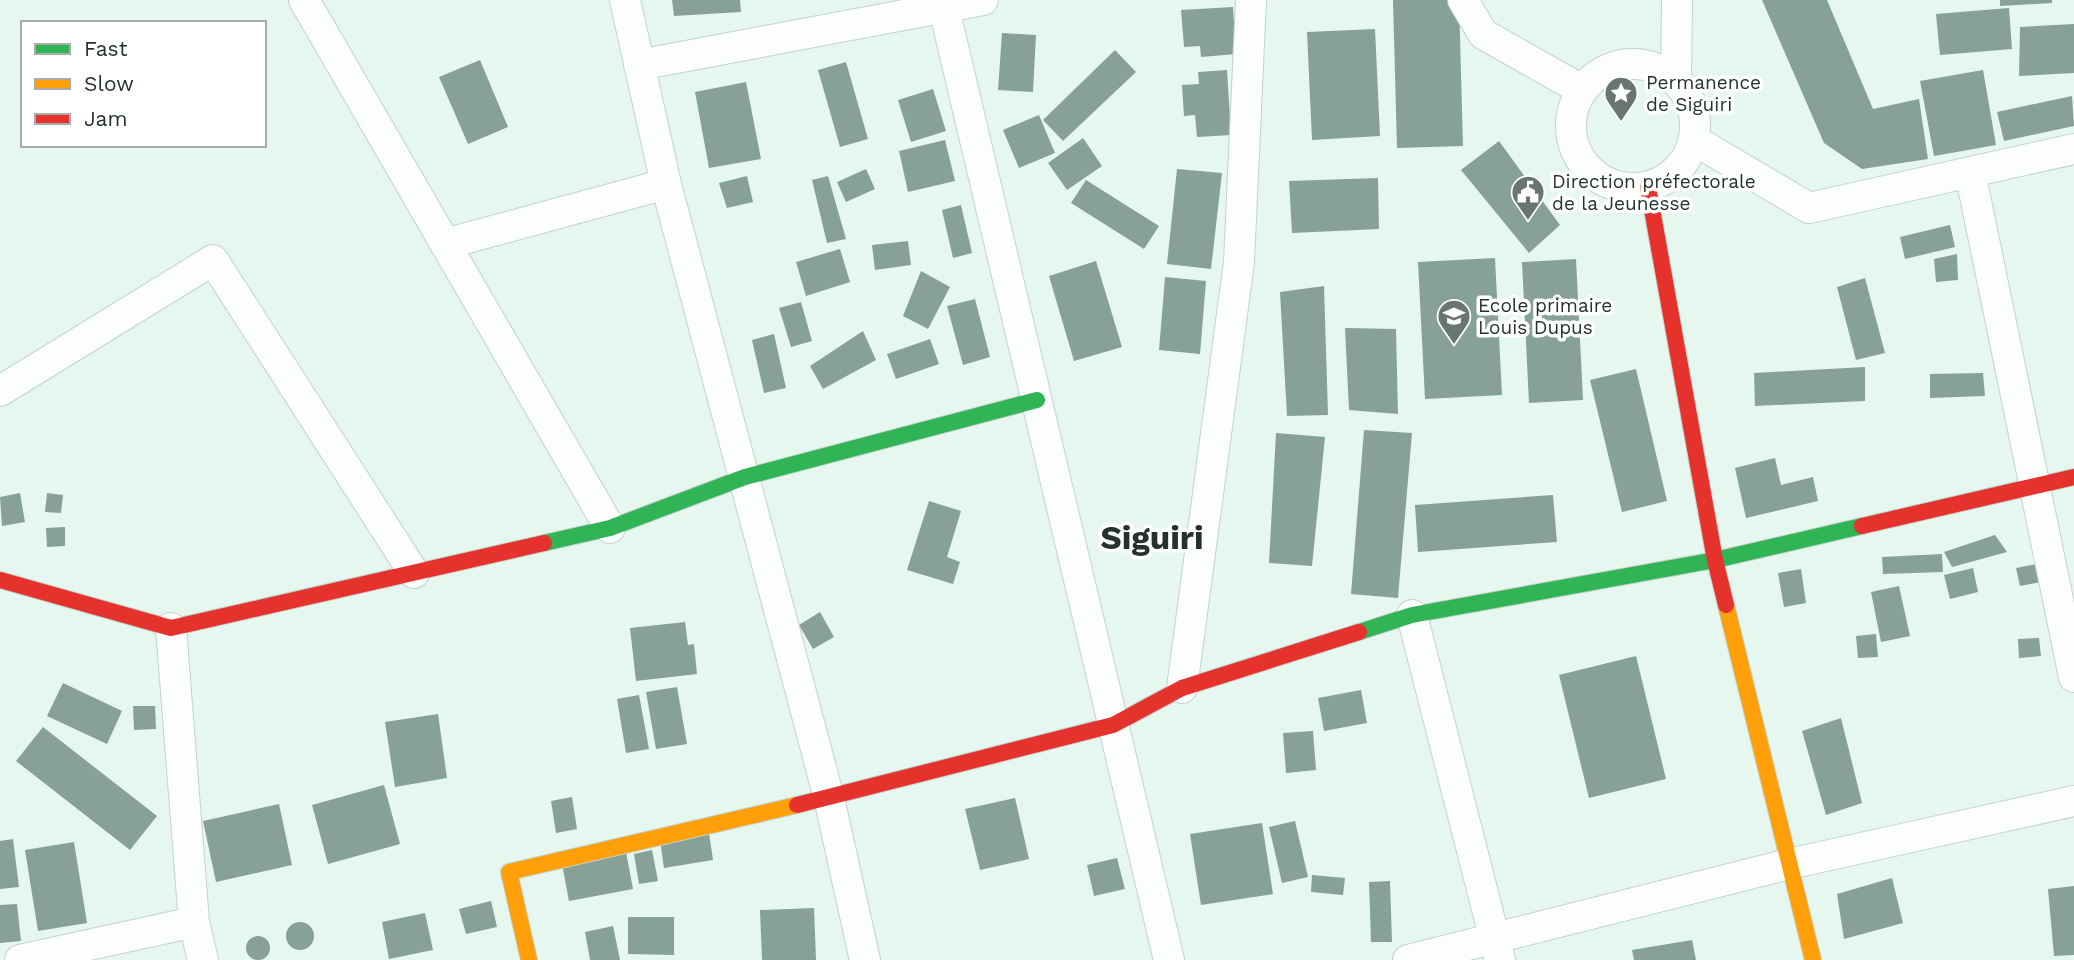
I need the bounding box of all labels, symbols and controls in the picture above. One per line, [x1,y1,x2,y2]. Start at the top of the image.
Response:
legend [21,21,266,147]
text: Fast [84,36,128,61]
text: Slow [84,71,134,96]
place label: Permanence de Siguiri [1646,71,1761,116]
place icon: Permanence de Siguiri [1602,74,1640,123]
text: Jam [84,106,127,131]
place label: Direction préfectorale de la Jeunesse [1552,170,1756,215]
public building icon: Direction préfectorale de la Jeunesse [1509,173,1547,222]
place label: Ecole primaire Louis Dupus [1478,294,1612,339]
school or university icon: Ecole primaire Louis Dupus [1435,297,1473,346]
district label: Siguiri [1100,518,1204,557]

